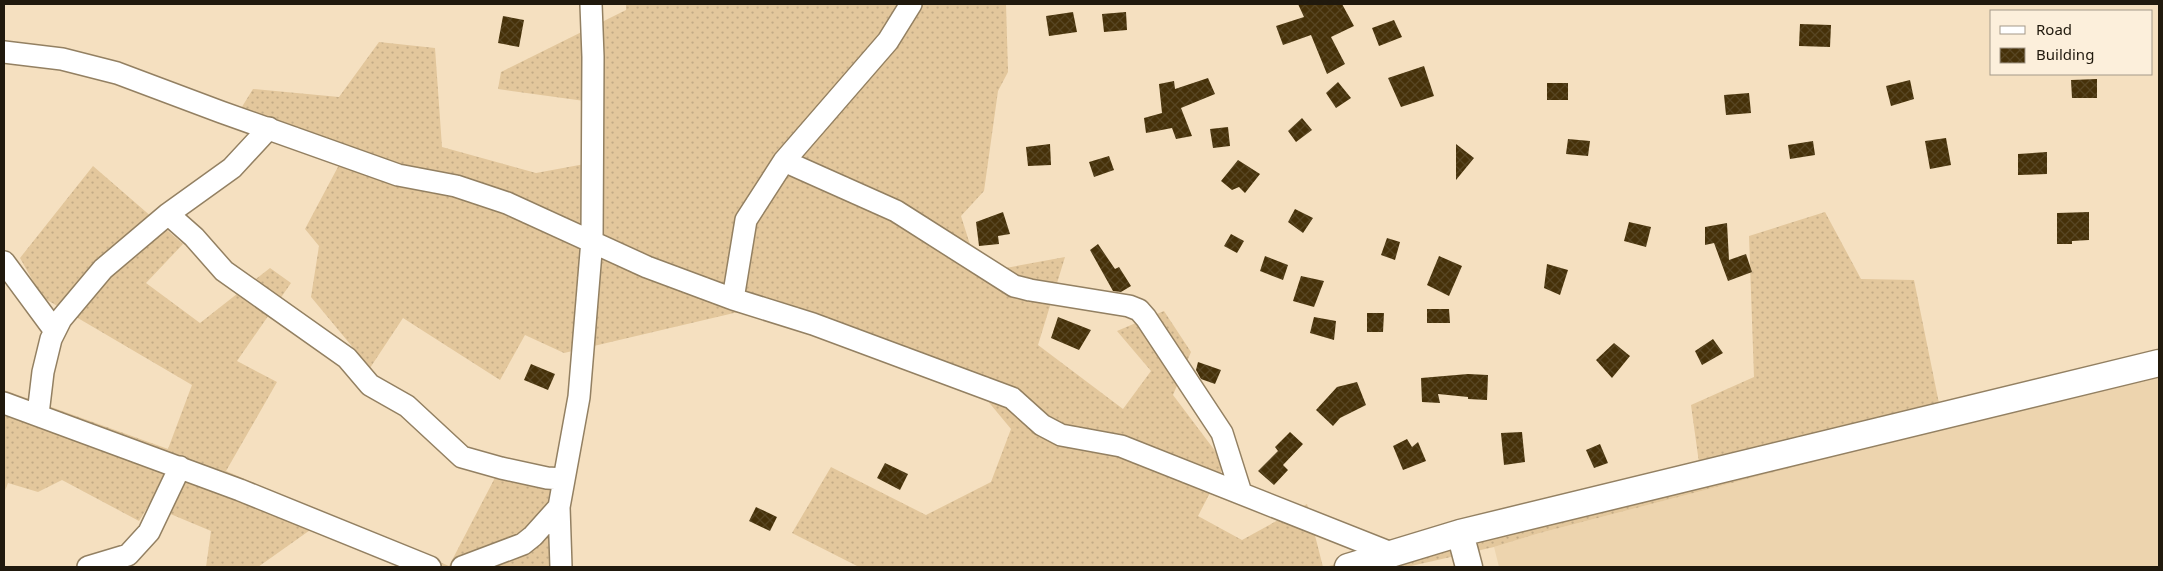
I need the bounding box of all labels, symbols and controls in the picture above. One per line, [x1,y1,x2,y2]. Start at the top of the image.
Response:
legend [1990,10,2153,75]
text: Road [2036,19,2072,39]
text: Building [2036,44,2094,64]

